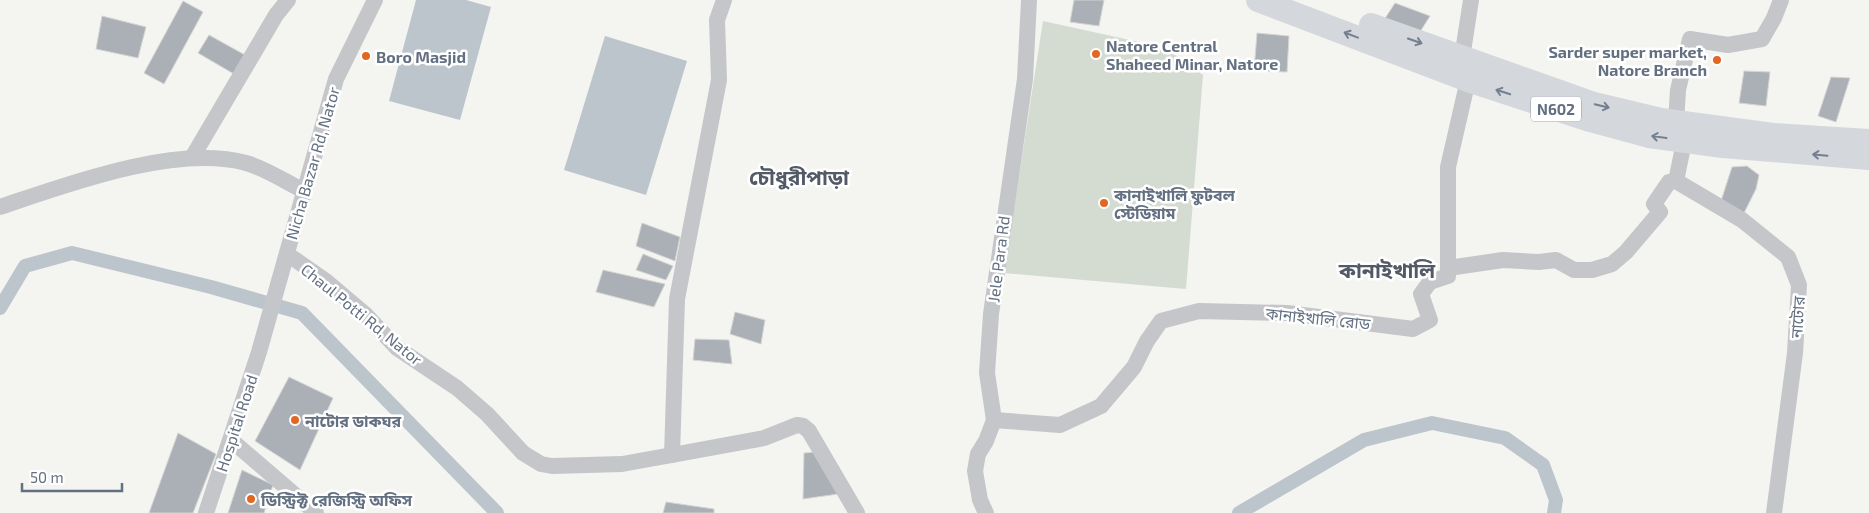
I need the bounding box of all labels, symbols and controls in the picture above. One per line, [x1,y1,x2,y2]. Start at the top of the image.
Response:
one-way arrow [1343,30,1359,39]
place label: Natore Central Shaheed Minar, Natore [1106,36,1278,73]
one-way arrow [1407,37,1423,47]
place label: Sarder super market, Natore Branch [1548,42,1707,79]
place label: Boro Masjid [376,47,466,66]
marker: Natore Central Shaheed Minar, Natore [1090,48,1102,60]
marker: Boro Masjid [360,50,372,62]
marker: Sarder super market, Natore Branch [1711,54,1723,66]
street label: Nicha Bazar Rd, Nator [281,84,343,242]
one-way arrow [1495,86,1511,96]
road number: N602 [1531,96,1581,122]
one-way arrow [1593,101,1609,111]
one-way arrow [1651,132,1667,142]
one-way arrow [1813,150,1829,159]
district label: চৌধুরীপাড়া [749,164,850,190]
place label: কানাইখালি ফুটবল স্টেডিয়াম [1113,185,1236,222]
marker: কানাইখালি ফুটবল স্টেডিয়াম [1098,197,1110,209]
street label: Jele Para Rd [983,215,1013,303]
district label: কানাইখালি [1338,257,1436,282]
street label: Chaul Potti Rd, Nator [298,259,427,369]
street label: নাটোর [1786,295,1808,340]
street label: কানাইখালি রোড [1264,303,1372,333]
street label: Hospital Road [211,372,261,474]
place label: নাটোর ডাকঘর [304,411,402,430]
marker: নাটোর ডাকঘর [289,414,301,426]
scale bar [22,460,122,492]
text: 50 m [30,468,64,486]
place label: ডিস্ট্রিক্ট রেজিস্ট্রি অফিস [260,490,413,509]
marker: ডিস্ট্রিক্ট রেজিস্ট্রি অফিস [245,493,257,505]

